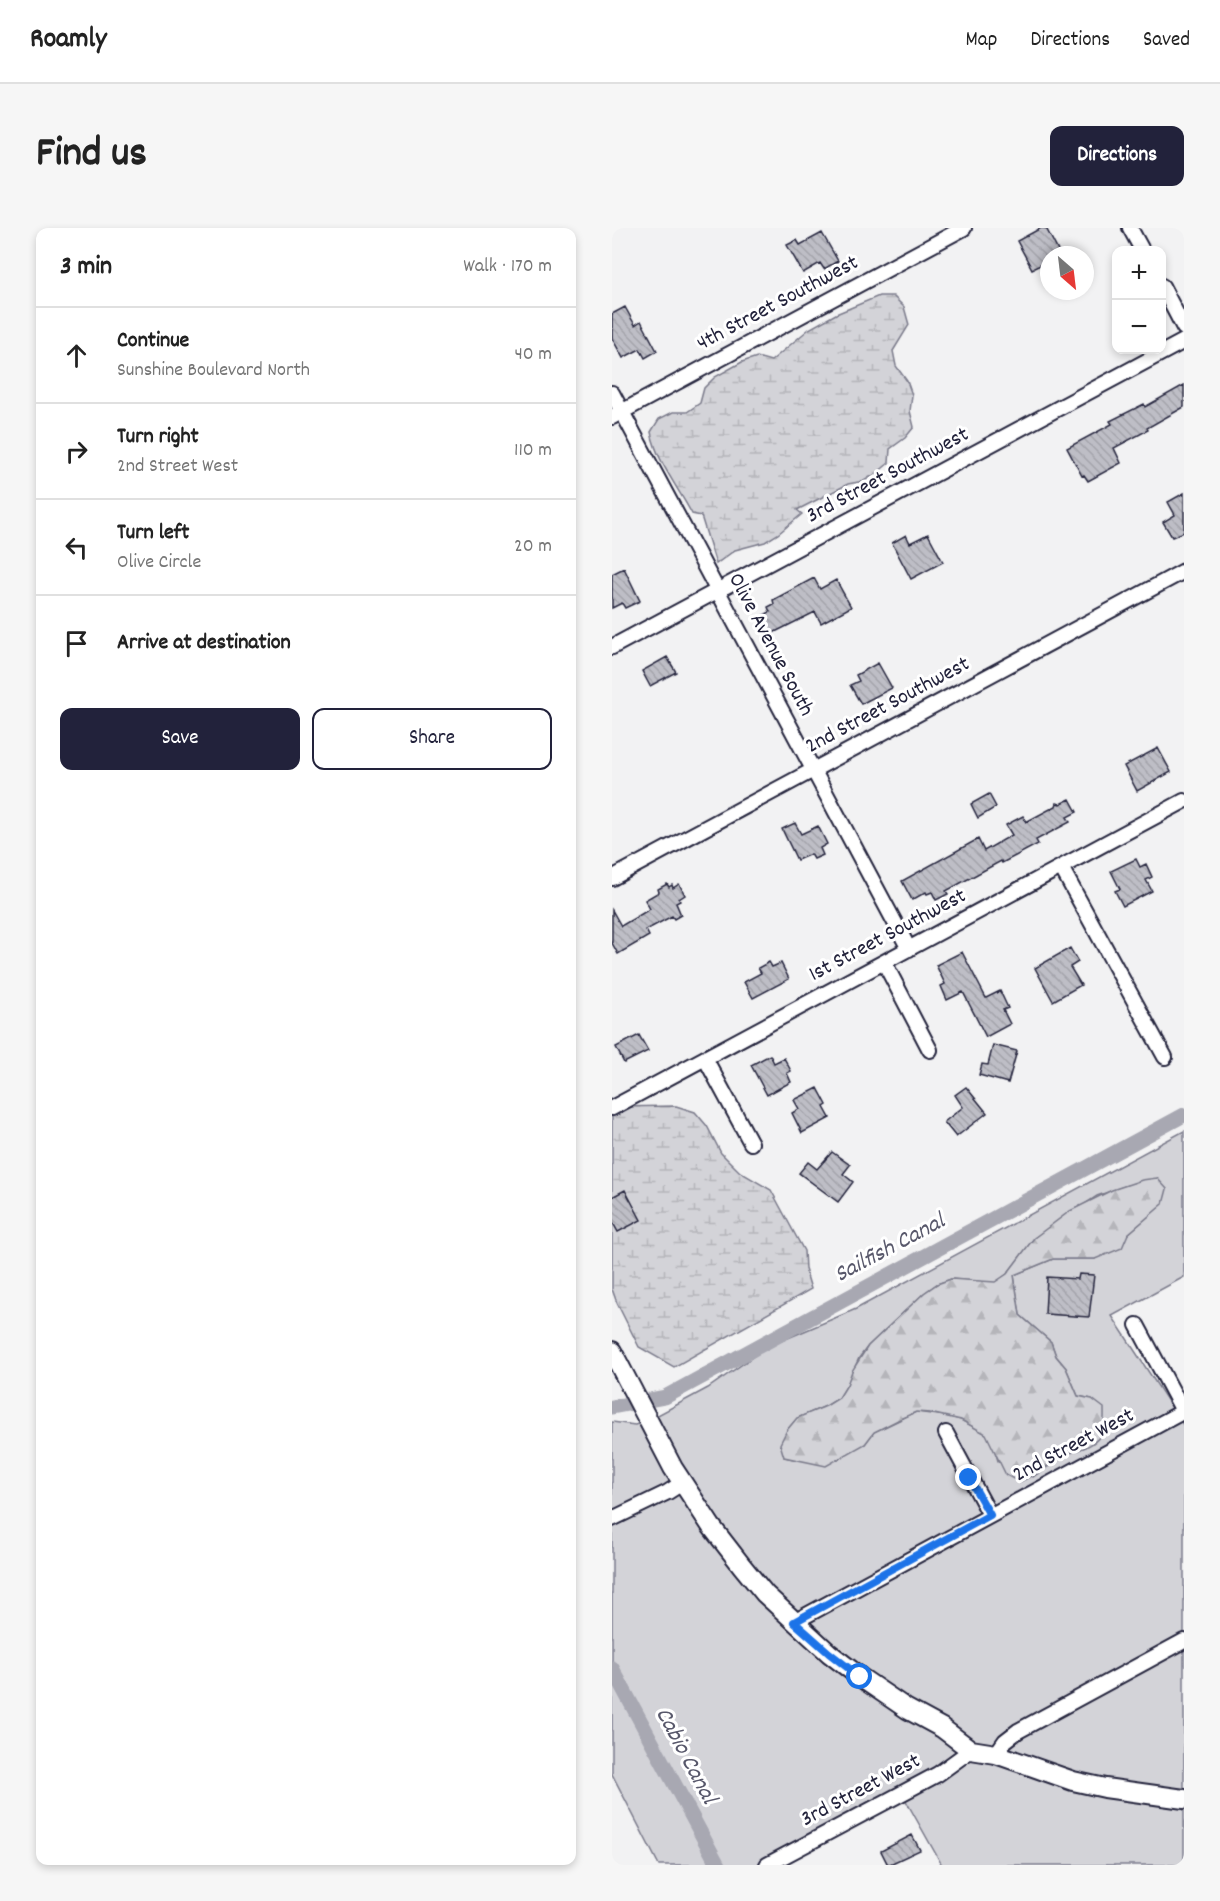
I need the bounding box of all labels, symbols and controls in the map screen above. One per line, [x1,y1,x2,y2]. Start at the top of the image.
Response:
text: Roamly [30,21,106,61]
text: Map [966,26,997,56]
text: Directions [1030,26,1110,56]
text: Saved [1143,26,1190,56]
text: Find us [36,126,147,186]
button: Directions [1050,126,1184,186]
north arrow [1040,246,1094,300]
map controls [1112,246,1166,354]
button: + [1112,246,1166,300]
street label: 4th Street Southwest [692,248,864,360]
text: 3 min [60,249,112,286]
text: Walk · 170 m [463,253,552,281]
button: − [1112,300,1166,354]
text: Continue [117,326,189,357]
icon: ahead [60,339,93,372]
text: 40 m [514,341,552,369]
text: Sunshine Boulevard North [117,357,310,385]
street label: 3rd Street Southwest [801,420,975,532]
text: Turn right [117,422,199,453]
icon: right [60,435,93,468]
text: 110 m [514,437,552,465]
text: 2nd Street West [117,453,238,481]
text: Turn left [117,518,189,549]
icon: left [60,531,93,564]
text: 20 m [514,533,552,561]
text: Olive Circle [117,549,201,577]
street label: Olive Avenue South [719,568,821,722]
icon: arrive [60,627,93,660]
text: Arrive at destination [117,628,291,659]
street label: 2nd Street Southwest [800,650,976,762]
button: Save [60,708,300,770]
button: Share [312,708,552,770]
street label: 1st Street Southwest [804,881,972,991]
water label: Sailfish Canal [829,1205,953,1292]
street label: 2nd Street West [1008,1401,1140,1491]
route end [955,1464,981,1490]
route start [846,1663,872,1689]
water label: Cabio Canal [645,1702,726,1812]
street label: 3rd Street West [796,1746,926,1836]

